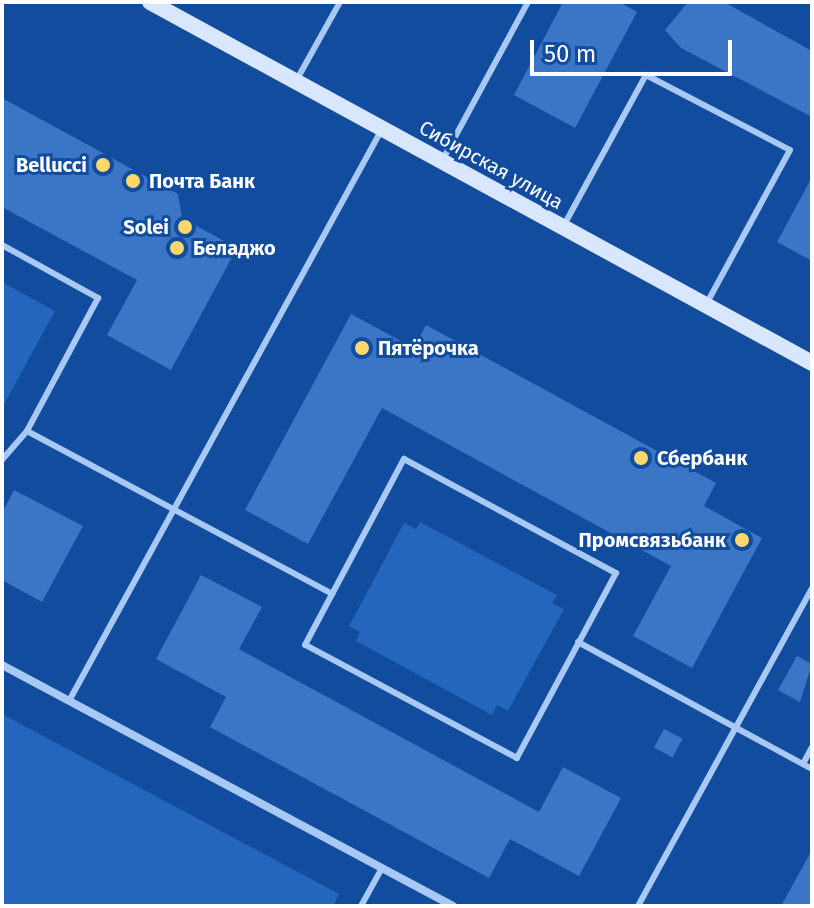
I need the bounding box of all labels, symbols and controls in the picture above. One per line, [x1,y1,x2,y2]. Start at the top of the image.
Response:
scale bar [534,24,736,74]
text: 50 m [544,40,596,68]
street label: Сибирская улица [415,115,567,215]
place label: Bellucci [16,153,87,177]
marker: Bellucci [94,156,112,174]
place label: Почта Банк [149,169,255,193]
marker: Почта Банк [124,172,142,190]
place label: Solei [123,215,169,239]
marker: Solei [176,218,194,236]
place label: Беладжо [193,236,276,260]
marker: Беладжо [168,239,186,257]
place label: Пятёрочка [378,336,479,360]
marker: Пятёрочка [353,339,371,357]
place label: Сбербанк [657,446,747,470]
marker: Сбербанк [632,449,650,467]
place label: Промсвязьбанк [579,528,726,552]
marker: Промсвязьбанк [733,531,751,549]

